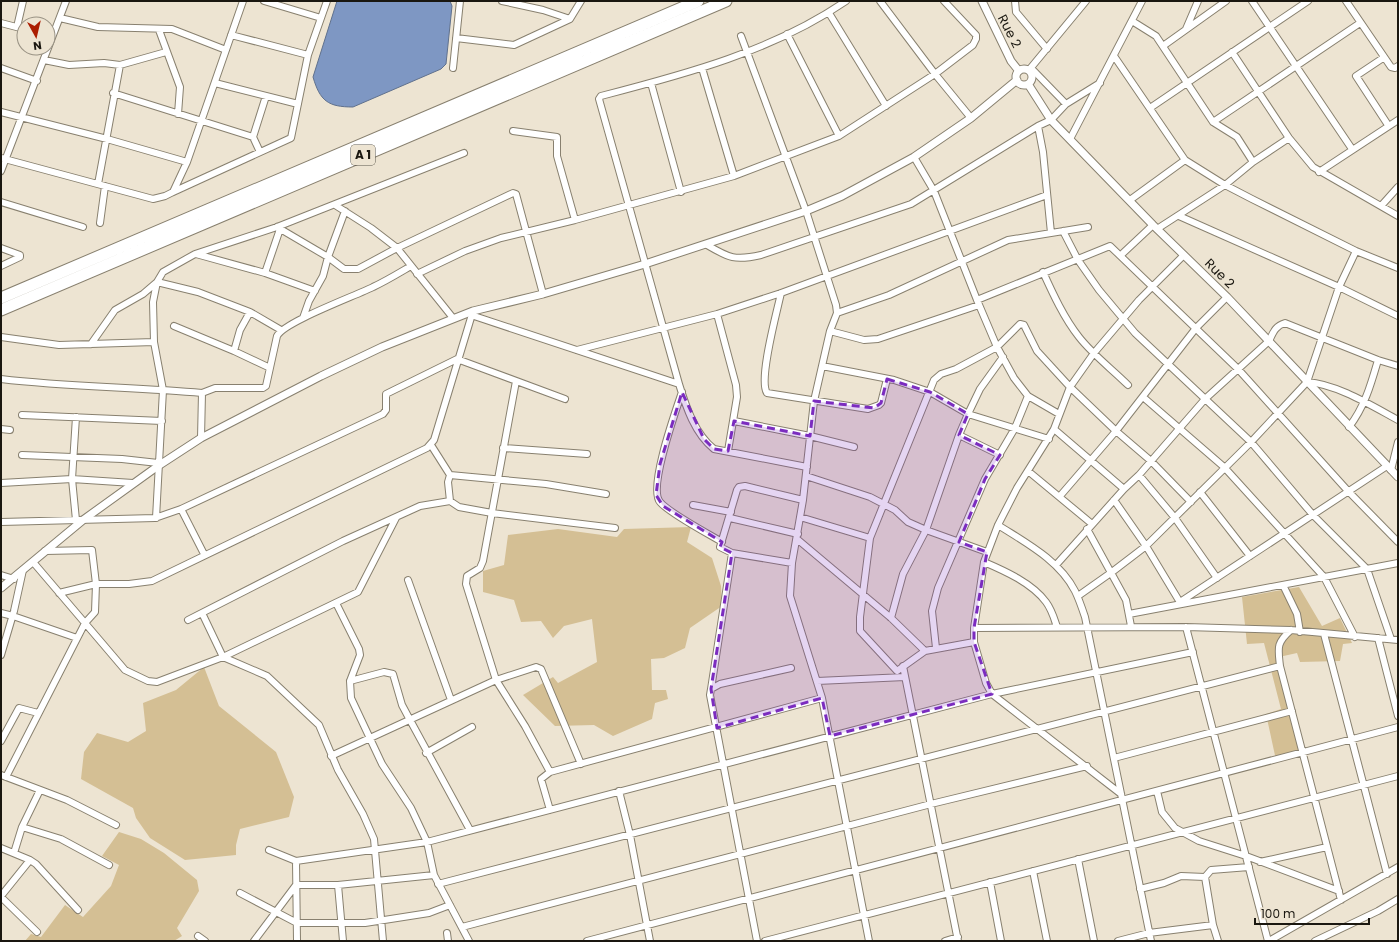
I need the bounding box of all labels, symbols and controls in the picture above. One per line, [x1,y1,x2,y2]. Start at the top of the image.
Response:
street label: Rue 2 [993,11,1026,51]
north arrow [16,16,56,56]
text: N [32,37,43,54]
road number: A 1 [351,145,375,165]
street label: Rue 2 [1200,254,1239,293]
scale bar [1255,900,1369,926]
text: 100 m [1261,905,1295,922]

